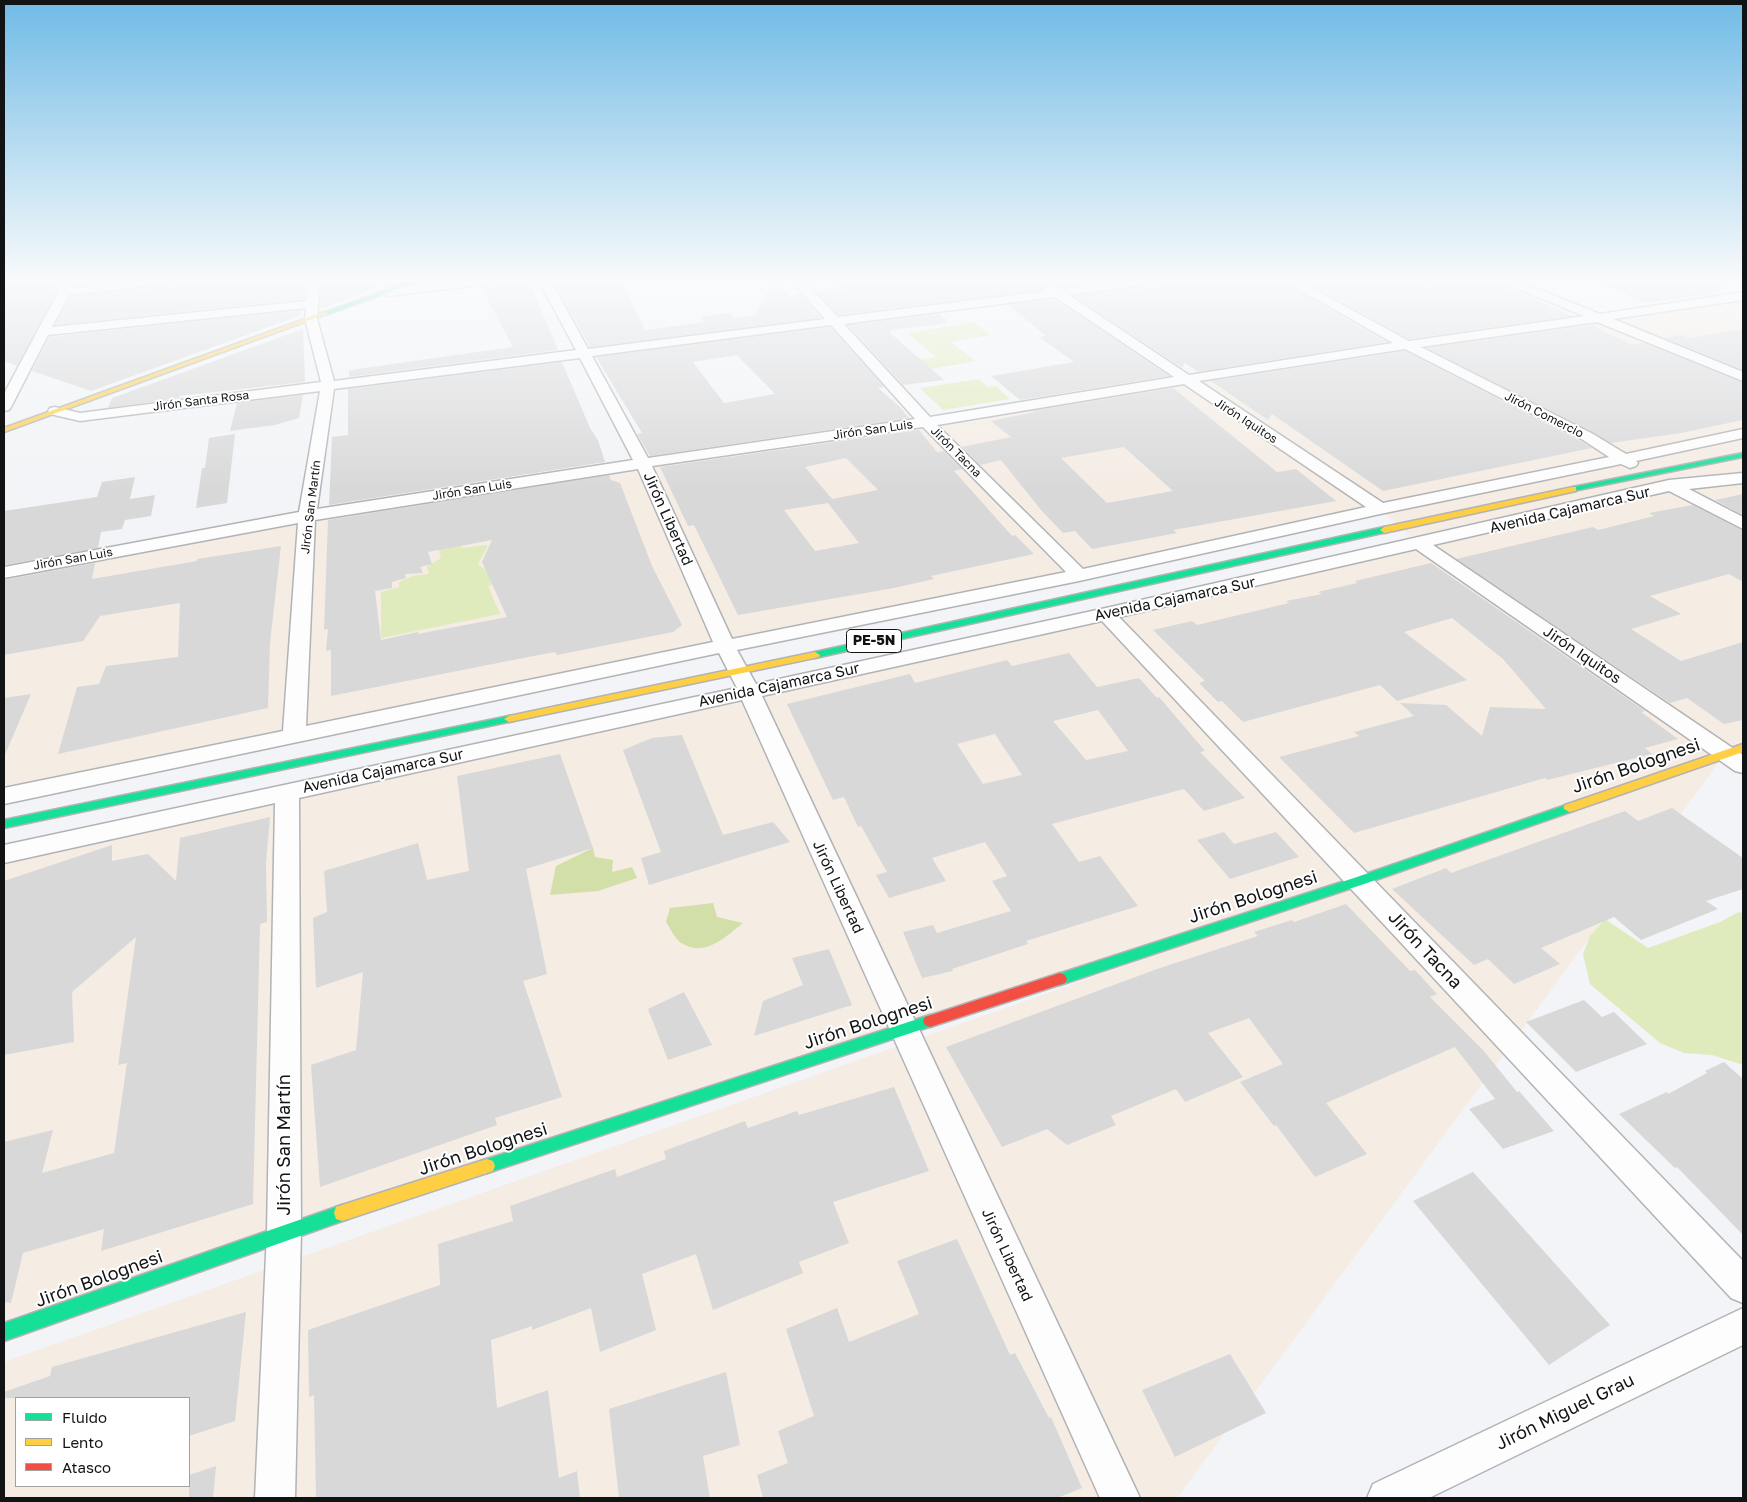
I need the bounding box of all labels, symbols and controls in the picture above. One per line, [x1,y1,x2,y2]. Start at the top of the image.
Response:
street label: Jirón Santa Rosa [152,388,250,414]
street label: Jirón Comercio [1502,389,1586,441]
street label: Jirón Iquitos [1212,395,1280,447]
street label: Jirón San Luis [832,417,914,443]
street label: Jirón Tacna [928,424,984,480]
street label: Jirón San Martín [298,459,324,555]
street label: Jirón Libertad [639,469,697,569]
street label: Jirón San Luis [431,477,513,503]
street label: Avenida Cajamarca Sur [1488,483,1652,537]
street label: Jirón San Luis [32,545,114,573]
street label: Avenida Cajamarca Sur [1093,573,1257,625]
street label: Jirón Iquitos [1540,622,1624,688]
road number: PE-5N [846,630,902,652]
street label: Avenida Cajamarca Sur [697,659,861,711]
street label: Jirón Bolognesi [1569,734,1703,798]
street label: Avenida Cajamarca Sur [301,745,465,797]
street label: Jirón Libertad [809,838,867,936]
street label: Jirón Bolognesi [1186,866,1320,928]
street label: Jirón Tacna [1383,907,1467,993]
street label: Jirón Bolognesi [801,992,935,1054]
street label: Jirón San Martín [273,1074,295,1216]
street label: Jirón Bolognesi [416,1118,550,1180]
street label: Jirón Libertad [978,1206,1036,1304]
street label: Jirón Bolognesi [32,1246,166,1312]
street label: Jirón Miguel Grau [1492,1369,1638,1455]
legend [15,1397,190,1487]
text: Fluido [62,1408,107,1426]
text: Lento [62,1433,103,1451]
text: Atasco [62,1458,111,1476]

